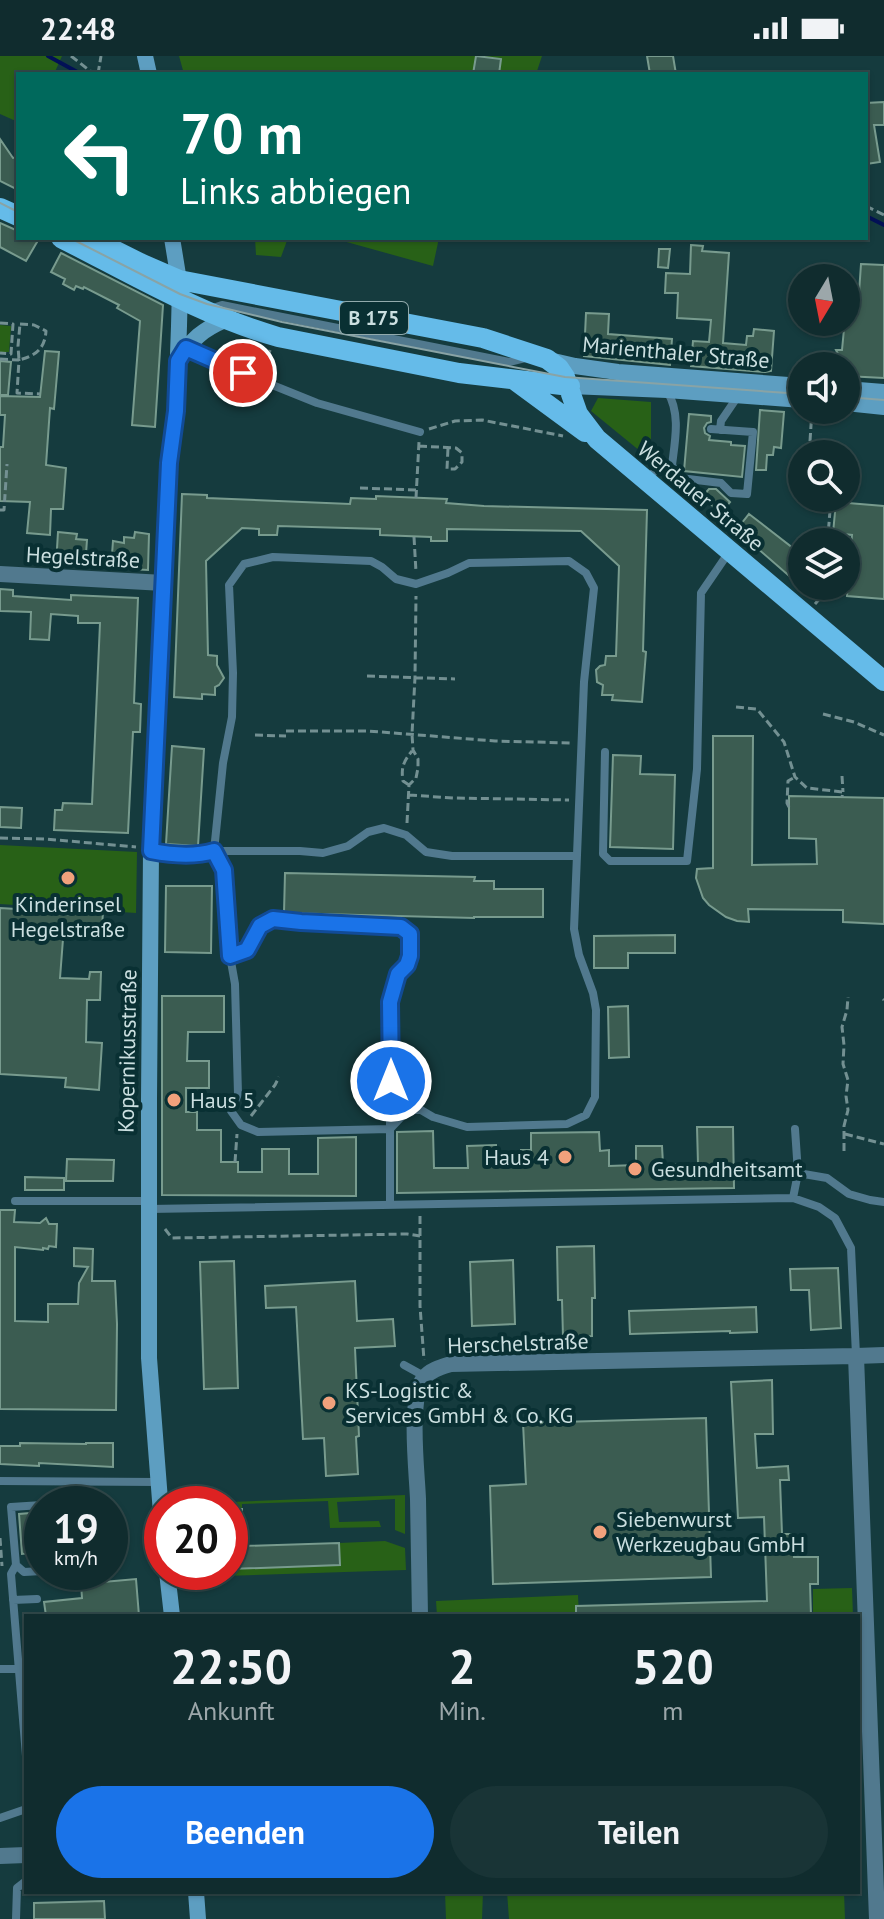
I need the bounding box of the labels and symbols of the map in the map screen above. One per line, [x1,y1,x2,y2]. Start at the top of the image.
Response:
north arrow [788,264,860,336]
road number: B 175 [340,302,408,334]
street label: Marienthaler Straße [581,330,771,374]
pin [209,339,277,407]
street label: Werdauer Straße [632,435,770,557]
street label: Hegelstraße [25,540,141,574]
marker: Kinderinsel Hegelstraße [59,869,77,887]
place label: Kinderinsel Hegelstraße [11,890,125,943]
street label: Kopernikusstraße [112,969,142,1133]
position arrow [349,1039,433,1123]
place label: Haus 5 [190,1086,255,1114]
marker: Haus 5 [165,1091,183,1109]
place label: Haus 4 [484,1143,549,1171]
marker: Haus 4 [556,1148,574,1166]
place label: Gesundheitsamt [651,1155,803,1183]
marker: Gesundheitsamt [626,1160,644,1178]
street label: Herschelstraße [447,1327,589,1359]
place label: KS-Logistic & Services GmbH & Co. KG [345,1376,573,1429]
marker: KS-Logistic & Services GmbH & Co. KG [320,1394,338,1412]
speed limit sign: 20 [144,1486,248,1590]
place label: Siebenwurst Werkzeugbau GmbH [616,1505,805,1558]
marker: Siebenwurst Werkzeugbau GmbH [591,1523,609,1541]

